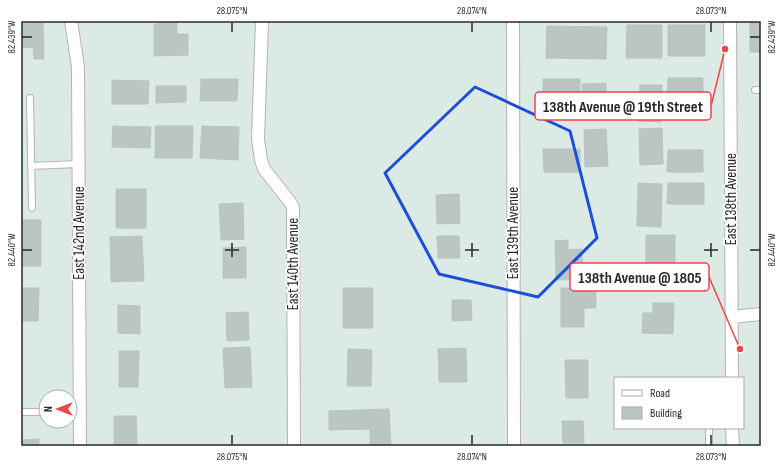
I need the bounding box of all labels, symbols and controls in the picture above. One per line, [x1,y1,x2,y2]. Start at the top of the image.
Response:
text: 28.075°N [217,5,247,17]
text: 28.074°N [457,5,487,17]
text: 28.073°N [696,5,726,17]
text: 82.439°W [6,20,18,53]
text: 82.439°W [766,20,778,53]
callout: 138th Avenue @ 19th Street [535,92,711,120]
text: 138th Avenue @ 19th Street [543,98,703,117]
street label: East 138th Avenue [722,153,741,245]
street label: East 142nd Avenue [70,186,89,280]
street label: East 139th Avenue [504,187,523,279]
street label: East 140th Avenue [284,218,303,310]
text: 82.440°W [6,233,18,266]
text: 82.440°W [766,233,778,266]
callout: 138th Avenue @ 1805 [570,263,709,291]
text: 138th Avenue @ 1805 [578,269,702,288]
legend [614,377,744,429]
text: Road [650,386,670,401]
north arrow [38,389,78,429]
text: N [42,406,55,412]
text: Building [650,406,682,421]
text: 28.075°N [217,451,247,463]
text: 28.074°N [457,451,487,463]
text: 28.073°N [696,451,726,463]

